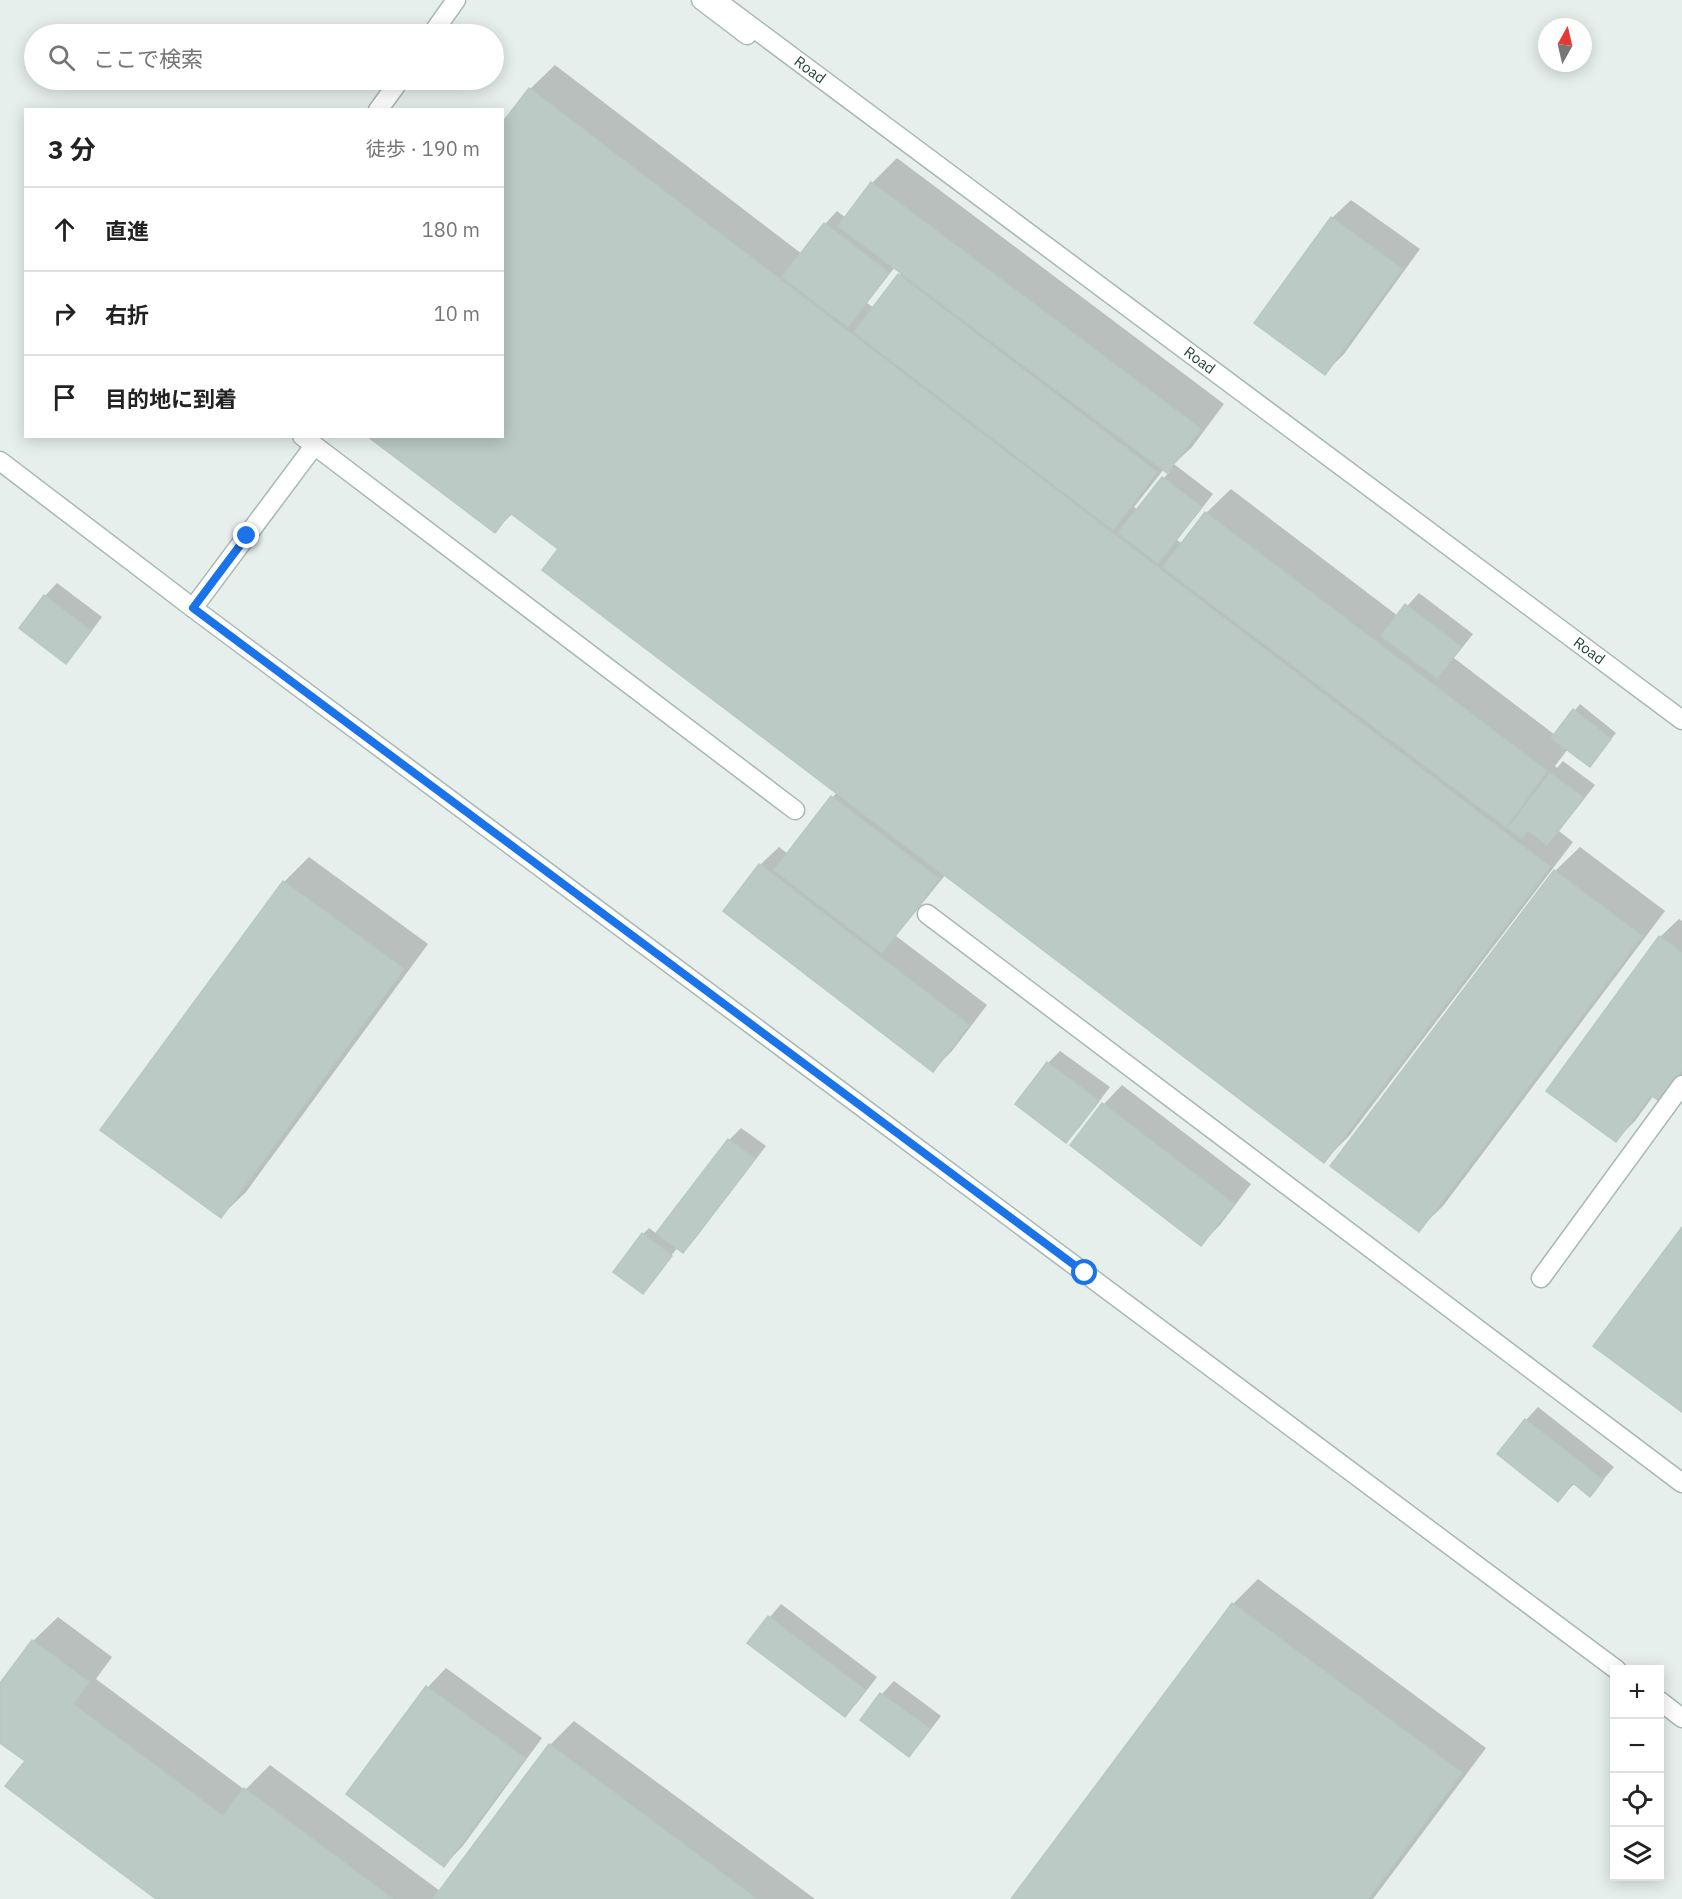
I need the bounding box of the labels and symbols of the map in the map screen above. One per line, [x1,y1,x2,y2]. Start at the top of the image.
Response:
north arrow [1538,18,1592,72]
street label: Road [791,52,830,87]
street label: Road [1180,342,1219,378]
route end [233,522,259,548]
street label: Road [1570,632,1609,668]
route start [1071,1259,1097,1285]

